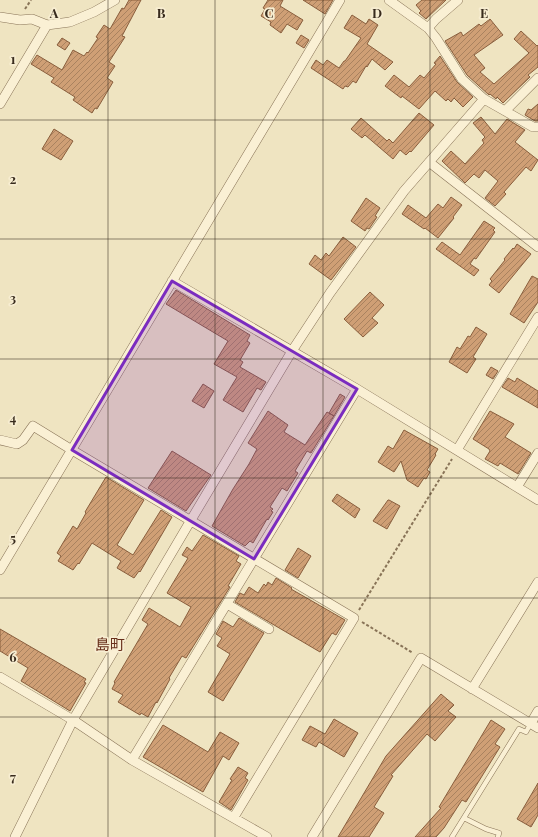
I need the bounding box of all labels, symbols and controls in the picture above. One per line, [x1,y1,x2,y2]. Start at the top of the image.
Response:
text: A [49,4,59,21]
text: B [157,4,166,21]
text: C [264,4,274,21]
text: D [372,4,382,21]
text: E [480,4,488,21]
text: 1 [11,50,16,67]
text: 2 [10,170,17,187]
text: 3 [10,289,16,306]
text: 4 [10,409,17,426]
text: 5 [10,529,16,546]
district label: 島町 [95,634,125,654]
text: 6 [9,648,17,665]
text: 7 [10,768,16,785]

